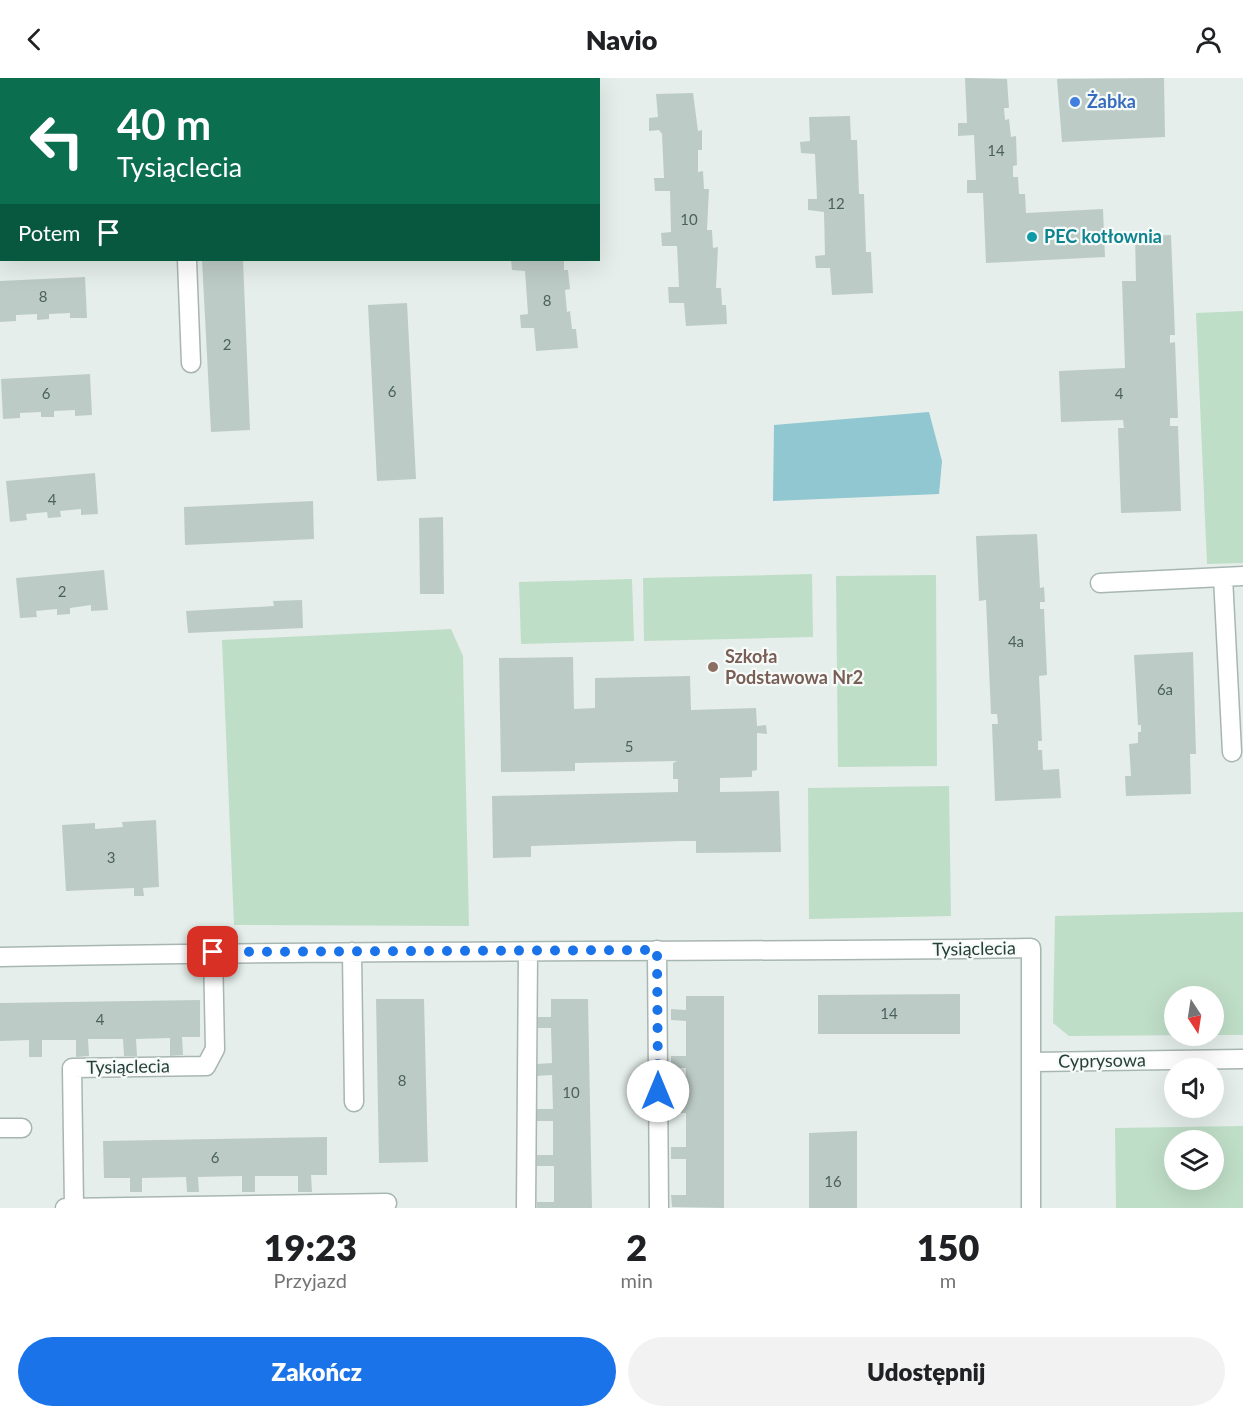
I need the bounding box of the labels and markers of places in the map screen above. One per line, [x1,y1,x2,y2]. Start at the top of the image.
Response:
place label: Żabka [1087,90,1136,112]
marker: Żabka [1068,95,1082,109]
place label: PEC kotłownia [1044,225,1162,247]
marker: PEC kotłownia [1025,230,1039,244]
place label: Szkoła Podstawowa Nr2 [725,645,863,688]
marker: Szkoła Podstawowa Nr2 [706,660,720,674]
pin [187,926,238,977]

